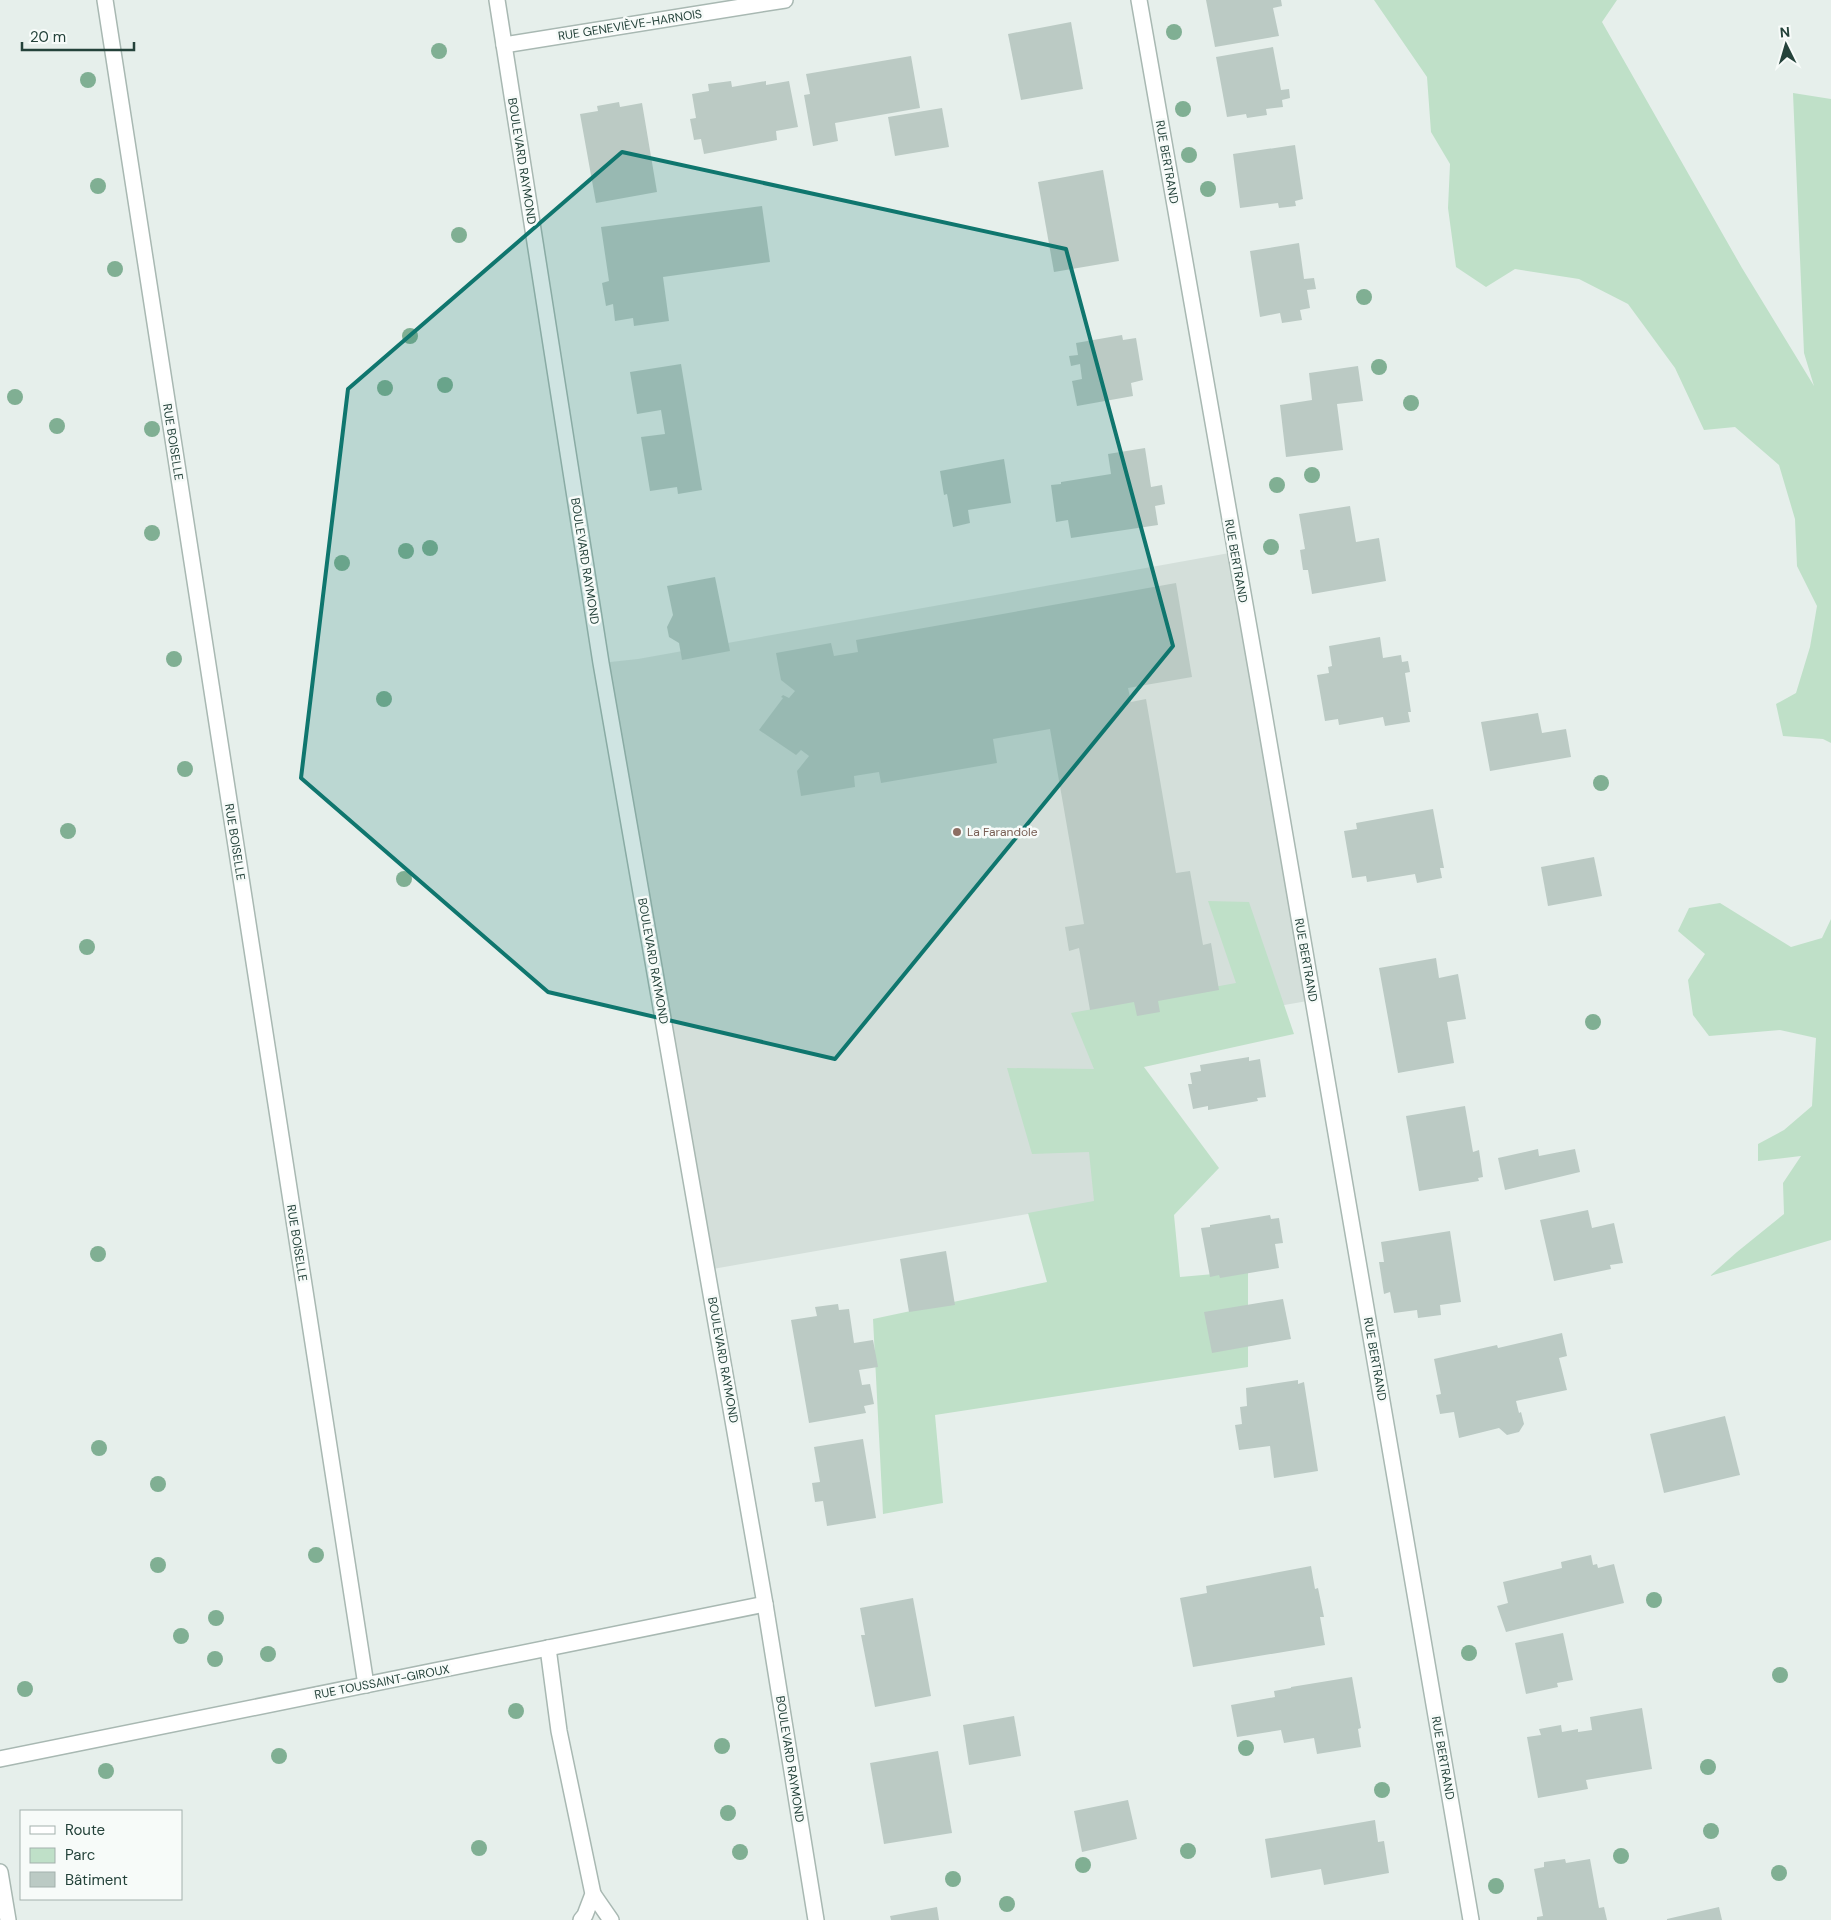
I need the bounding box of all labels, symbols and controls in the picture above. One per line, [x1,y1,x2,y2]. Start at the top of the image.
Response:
street label: RUE GENEVIÈVE-HARNOIS [557,6,703,44]
scale bar [22,20,135,52]
north arrow [1761,20,1811,70]
text: N [1779,23,1791,41]
text: 20 m [30,27,66,47]
street label: BOULEVARD RAYMOND [504,97,540,225]
street label: RUE BERTRAND [1152,119,1182,205]
street label: RUE BOISELLE [159,402,187,482]
street label: BOULEVARD RAYMOND [567,497,603,625]
street label: RUE BERTRAND [1221,518,1251,604]
street label: RUE BOISELLE [221,802,249,882]
place label: La Farandole [967,824,1038,840]
marker: La Farandole [951,826,963,838]
street label: BOULEVARD RAYMOND [634,897,672,1025]
street label: RUE BERTRAND [1291,917,1321,1003]
street label: RUE BOISELLE [283,1203,311,1283]
street label: BOULEVARD RAYMOND [704,1296,742,1424]
street label: RUE BERTRAND [1360,1316,1390,1402]
street label: RUE TOUSSAINT-GIROUX [313,1661,451,1703]
street label: BOULEVARD RAYMOND [772,1695,808,1823]
street label: RUE BERTRAND [1428,1715,1458,1801]
legend [20,1810,182,1900]
text: Route [65,1820,105,1840]
text: Parc [65,1845,95,1865]
text: Bâtiment [65,1870,128,1890]

